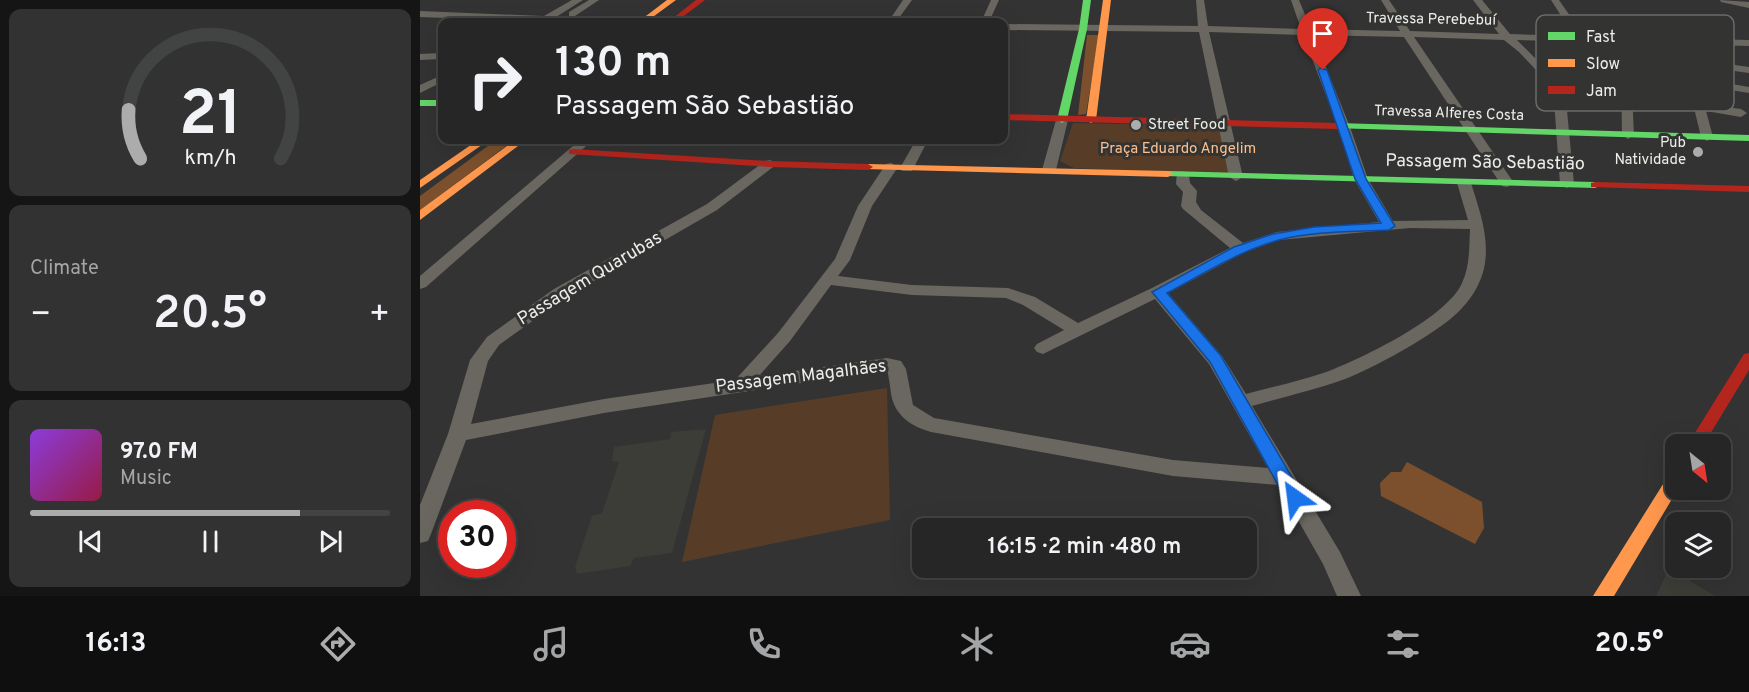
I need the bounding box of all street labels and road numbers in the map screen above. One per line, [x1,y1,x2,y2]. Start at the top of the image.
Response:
street label: Travessa Perebebuí [1366,9,1498,31]
street label: Travessa Alferes Costa [1374,102,1524,126]
street label: Passagem São Sebastião [1385,150,1585,176]
street label: Passagem Quarubas [514,227,666,331]
street label: Passagem Magalhães [714,355,888,399]

